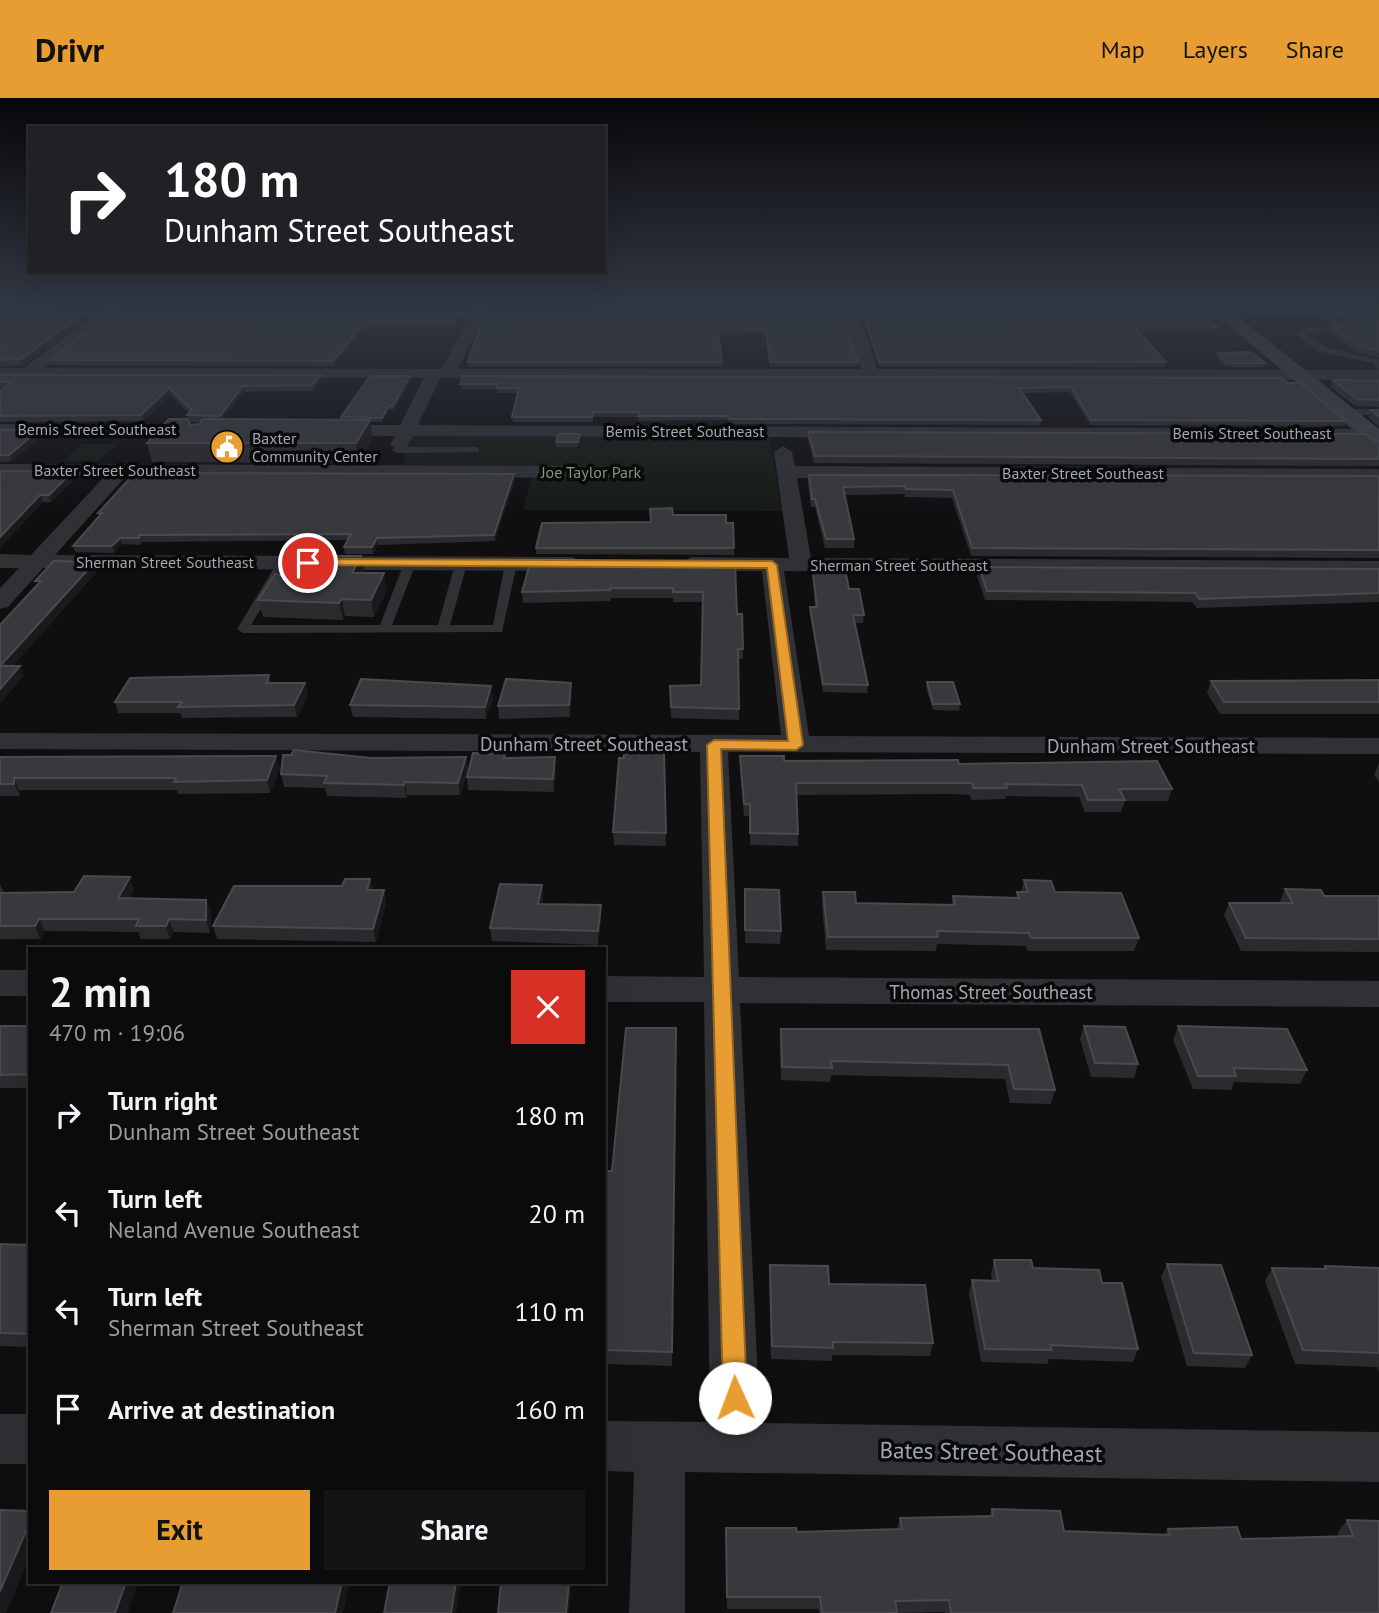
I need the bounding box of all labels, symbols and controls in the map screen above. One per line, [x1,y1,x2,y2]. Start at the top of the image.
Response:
text: Drivr [35,28,104,71]
text: Map [1101,34,1145,65]
text: Layers [1183,34,1248,65]
text: Share [1286,34,1344,65]
text: 180 m [164,147,299,211]
icon: right [49,154,140,245]
text: Dunham Street Southeast [164,209,514,251]
street label: Bemis Street Southeast [18,419,177,439]
street label: Bemis Street Southeast [606,421,765,441]
street label: Bemis Street Southeast [1173,423,1332,443]
public building icon: Baxter Community Center [208,428,246,466]
place label: Baxter Community Center [252,428,378,466]
street label: Baxter Street Southeast [34,460,196,480]
park label: Joe Taylor Park [540,462,641,482]
street label: Baxter Street Southeast [1002,463,1164,483]
pin [278,533,338,593]
icon: arrive [289,544,327,582]
street label: Sherman Street Southeast [76,552,255,572]
street label: Sherman Street Southeast [810,555,989,575]
street label: Dunham Street Southeast [480,732,688,756]
street label: Dunham Street Southeast [1047,734,1255,758]
text: 2 min [49,964,151,1019]
button: close [511,970,585,1044]
street label: Thomas Street Southeast [889,980,1093,1004]
text: 470 m · 19:06 [49,1018,185,1047]
text: Turn right [108,1084,217,1117]
icon: right [49,1096,87,1134]
text: 180 m [514,1099,585,1132]
text: Dunham Street Southeast [108,1117,360,1146]
text: Turn left [108,1182,202,1215]
icon: left [49,1194,87,1232]
text: 20 m [529,1197,585,1230]
text: Neland Avenue Southeast [108,1215,360,1244]
text: Turn left [108,1280,202,1313]
icon: left [49,1292,87,1330]
text: 110 m [514,1295,585,1328]
text: Sherman Street Southeast [108,1313,364,1342]
position arrow [698,1361,772,1435]
icon: arrive [49,1390,87,1428]
text: Arrive at destination [108,1393,335,1426]
text: 160 m [514,1393,585,1426]
street label: Bates Street Southeast [879,1435,1103,1468]
button: Exit [49,1490,310,1570]
button: Share [324,1490,585,1570]

